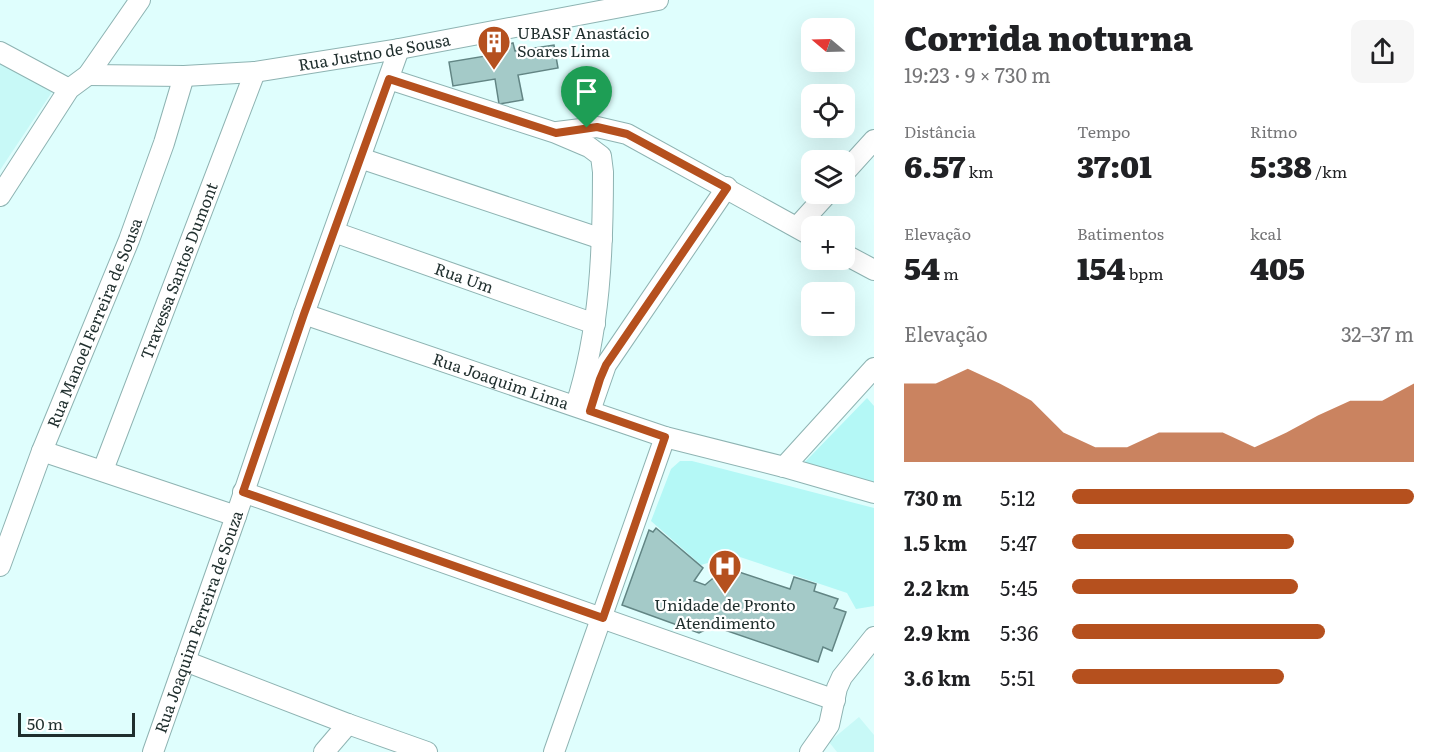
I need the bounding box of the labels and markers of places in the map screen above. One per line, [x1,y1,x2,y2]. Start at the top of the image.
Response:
place label: UBASF Anastácio Soares Lima [517,20,650,62]
building icon: UBASF Anastácio Soares Lima [476,24,512,71]
pin [561,66,612,128]
hospital icon: Unidade de Pronto Atendimento [707,548,743,595]
place label: Unidade de Pronto Atendimento [654,592,796,634]

